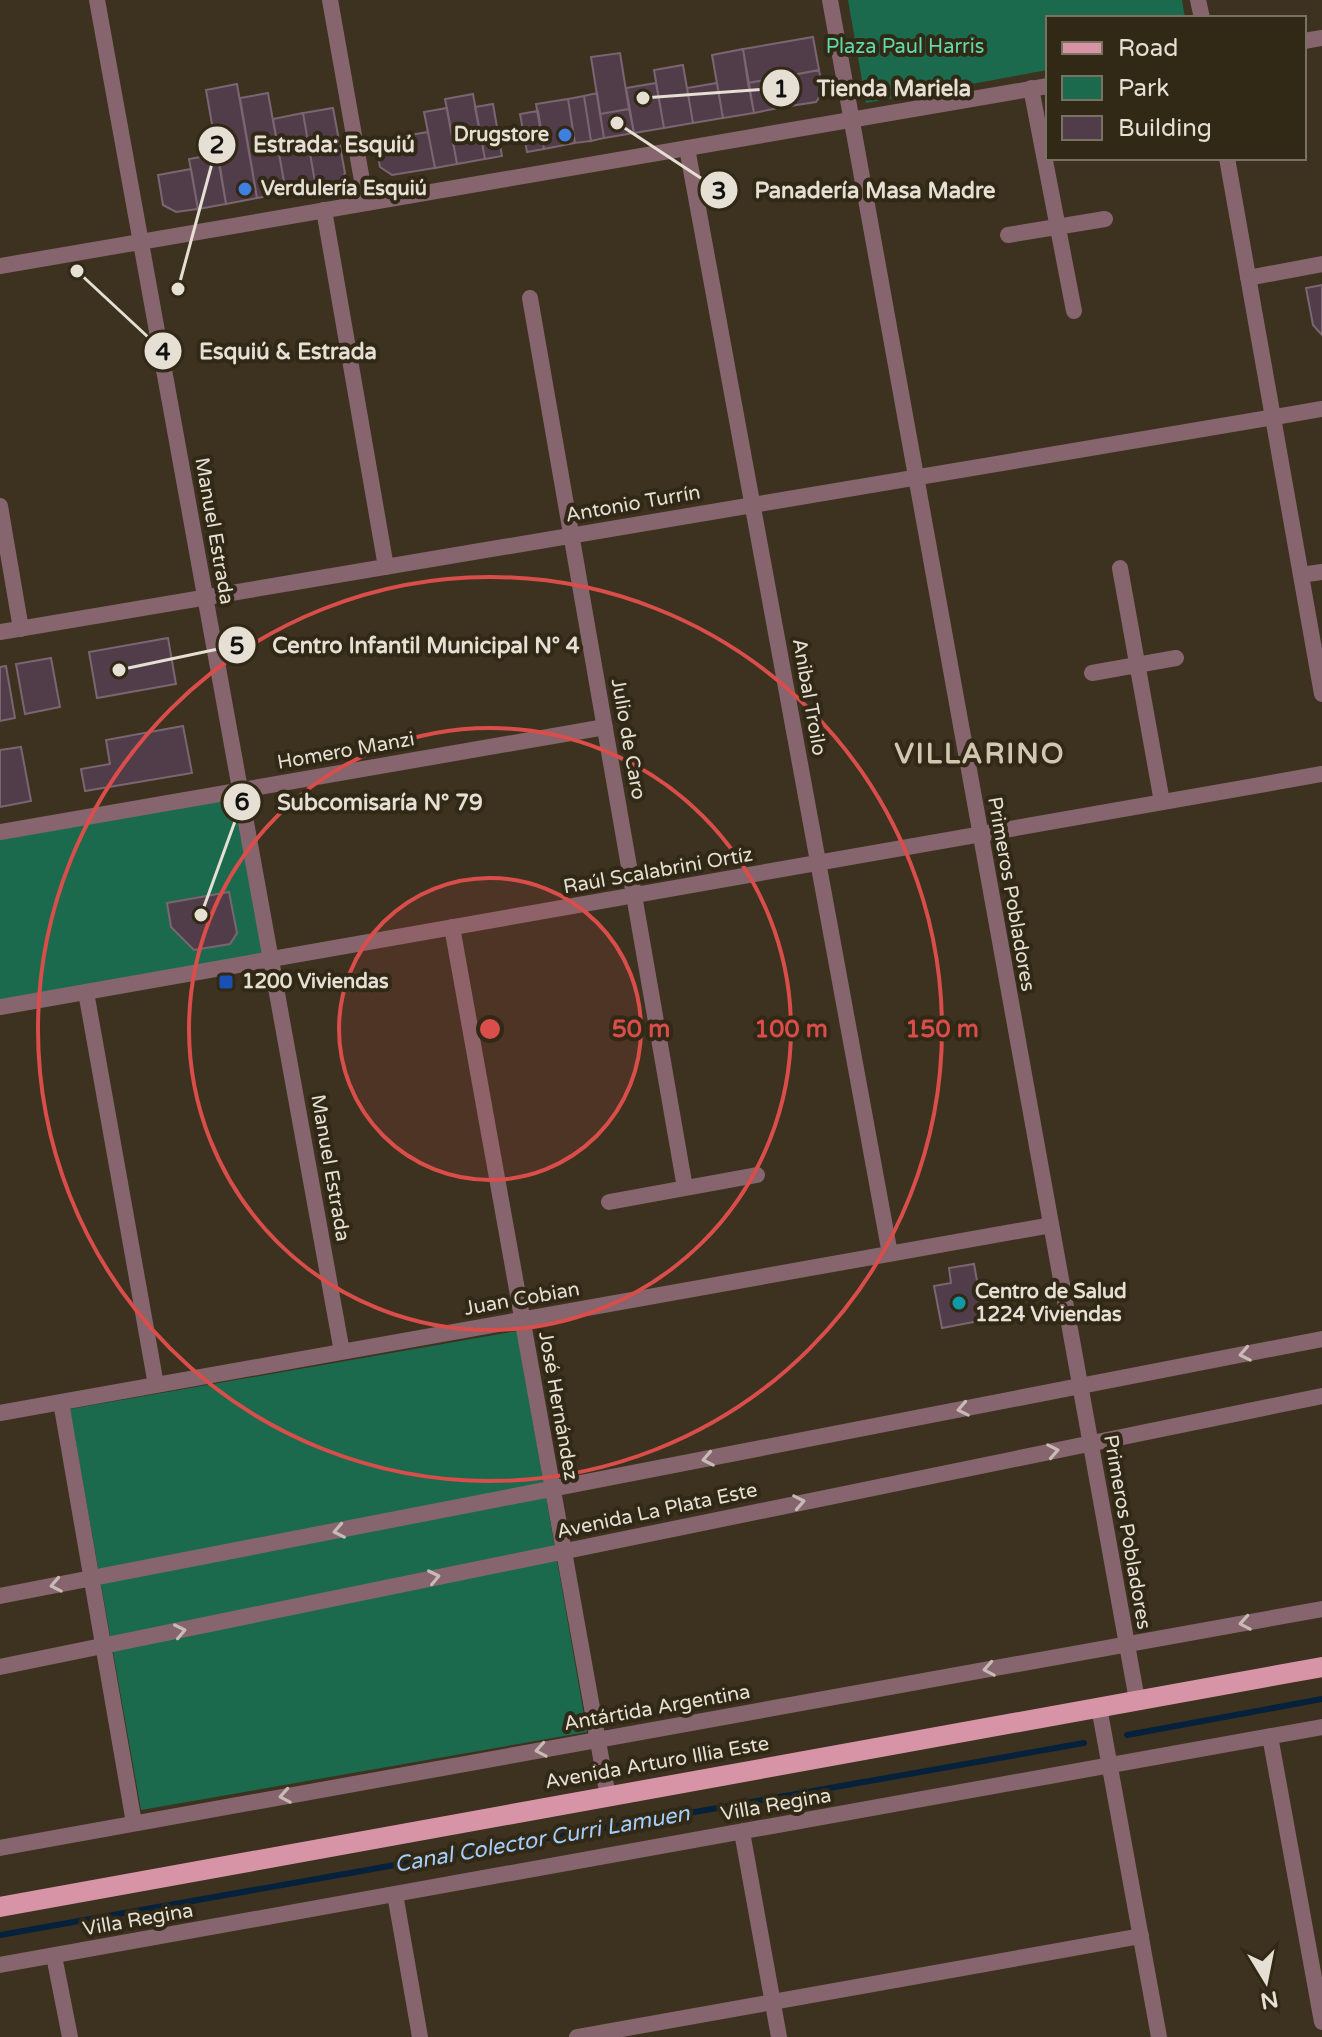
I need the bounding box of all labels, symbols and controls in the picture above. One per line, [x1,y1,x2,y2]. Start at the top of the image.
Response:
legend [1046,16,1306,160]
text: Road [1118,34,1178,63]
park label: Plaza Paul Harris [826,35,984,59]
callout: Tienda Mariela [761,65,988,111]
text: Park [1118,74,1169,103]
text: 1 [773,75,789,104]
text: Tienda Mariela [816,76,971,102]
text: Building [1118,114,1212,143]
callout: Estrada: Esquiú [197,122,431,168]
place label: Drugstore [454,123,549,147]
marker: Drugstore [556,126,574,144]
text: 2 [209,131,225,160]
text: Estrada: Esquiú [253,132,415,158]
callout: Panadería Masa Madre [699,167,1012,213]
place label: Verdulería Esquiú [261,177,427,201]
text: 3 [711,177,727,206]
text: Panadería Masa Madre [755,178,995,204]
marker: Verdulería Esquiú [236,180,254,198]
callout: Esquiú & Estrada [143,328,393,374]
text: 4 [155,338,171,367]
text: Esquiú & Estrada [199,339,377,365]
street label: Manuel Estrada [189,456,239,606]
street label: Antonio Turrín [564,480,702,528]
callout: Centro Infantil Municipal N° 4 [217,622,596,668]
text: 5 [229,632,245,661]
text: Centro Infantil Municipal N° 4 [272,633,580,659]
street label: Anibal Troilo [787,637,831,757]
street label: Julio de Caro [606,677,650,801]
street label: Homero Manzi [275,727,417,775]
district label: VILLARINO [894,737,1066,771]
callout: Subcomisaría N° 79 [222,779,499,825]
text: 6 [234,788,250,817]
text: Subcomisaría N° 79 [277,790,483,816]
street label: Primeros Pobladores [982,795,1040,993]
street label: Raúl Scalabrini Ortíz [561,842,755,899]
place label: 1200 Viviendas [242,970,389,994]
marker: 1200 Viviendas [217,973,235,991]
centre of rings [476,1015,504,1043]
text: 50 m [612,1015,670,1044]
text: 100 m [754,1015,828,1044]
text: 150 m [905,1015,979,1044]
street label: Manuel Estrada [305,1093,355,1243]
street label: Juan Cobian [462,1277,582,1321]
place label: Centro de Salud 1224 Viviendas [975,1280,1127,1327]
marker: Centro de Salud 1224 Viviendas [950,1294,968,1312]
street label: José Hernández [533,1330,583,1482]
one-way arrow [1239,1345,1253,1362]
one-way arrow [957,1400,970,1417]
street label: Primeros Pobladores [1098,1433,1156,1631]
one-way arrow [1047,1443,1060,1460]
one-way arrow [701,1450,714,1467]
street label: Avenida La Plata Este [554,1478,760,1544]
one-way arrow [792,1495,805,1512]
one-way arrow [332,1521,345,1538]
one-way arrow [427,1569,441,1586]
one-way arrow [50,1576,63,1593]
one-way arrow [1238,1613,1252,1630]
one-way arrow [173,1623,186,1640]
one-way arrow [983,1659,996,1676]
street label: Antártida Argentina [562,1680,752,1736]
street label: Avenida Arturo Illia Este [543,1731,771,1795]
one-way arrow [534,1740,547,1757]
street label: Villa Regina [719,1783,833,1827]
one-way arrow [278,1787,292,1804]
water label: Canal Colector Curri Lamuen [392,1800,692,1878]
street label: Villa Regina [81,1898,195,1942]
north arrow [1226,1941,1306,2021]
text: N [1258,1985,1280,2014]

